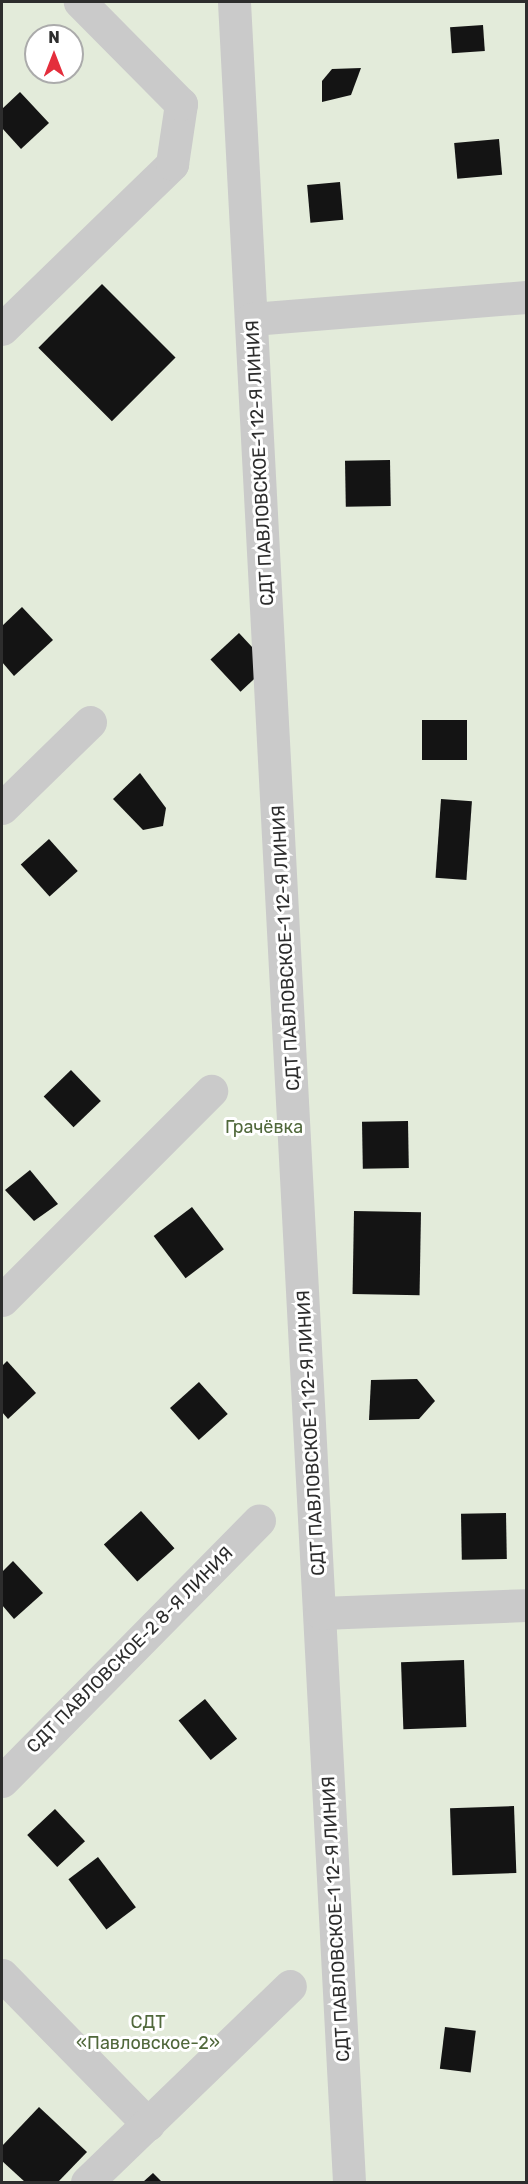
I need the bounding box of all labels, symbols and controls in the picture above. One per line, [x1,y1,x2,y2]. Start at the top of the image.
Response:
north arrow [24,24,84,84]
text: N [48,28,60,47]
street label: СДТ ПАВЛОВСКОЕ-1 12-Я ЛИНИЯ [242,320,278,606]
street label: СДТ ПАВЛОВСКОЕ-1 12-Я ЛИНИЯ [268,805,304,1091]
park label: Грачёвка [225,1116,303,1138]
street label: СДТ ПАВЛОВСКОЕ-1 12-Я ЛИНИЯ [293,1290,329,1576]
street label: СДТ ПАВЛОВСКОЕ-2 8-Я ЛИНИЯ [22,1542,238,1758]
street label: СДТ ПАВЛОВСКОЕ-1 12-Я ЛИНИЯ [318,1776,354,2062]
park label: СДТ «Павловское-2» [76,2012,220,2054]

